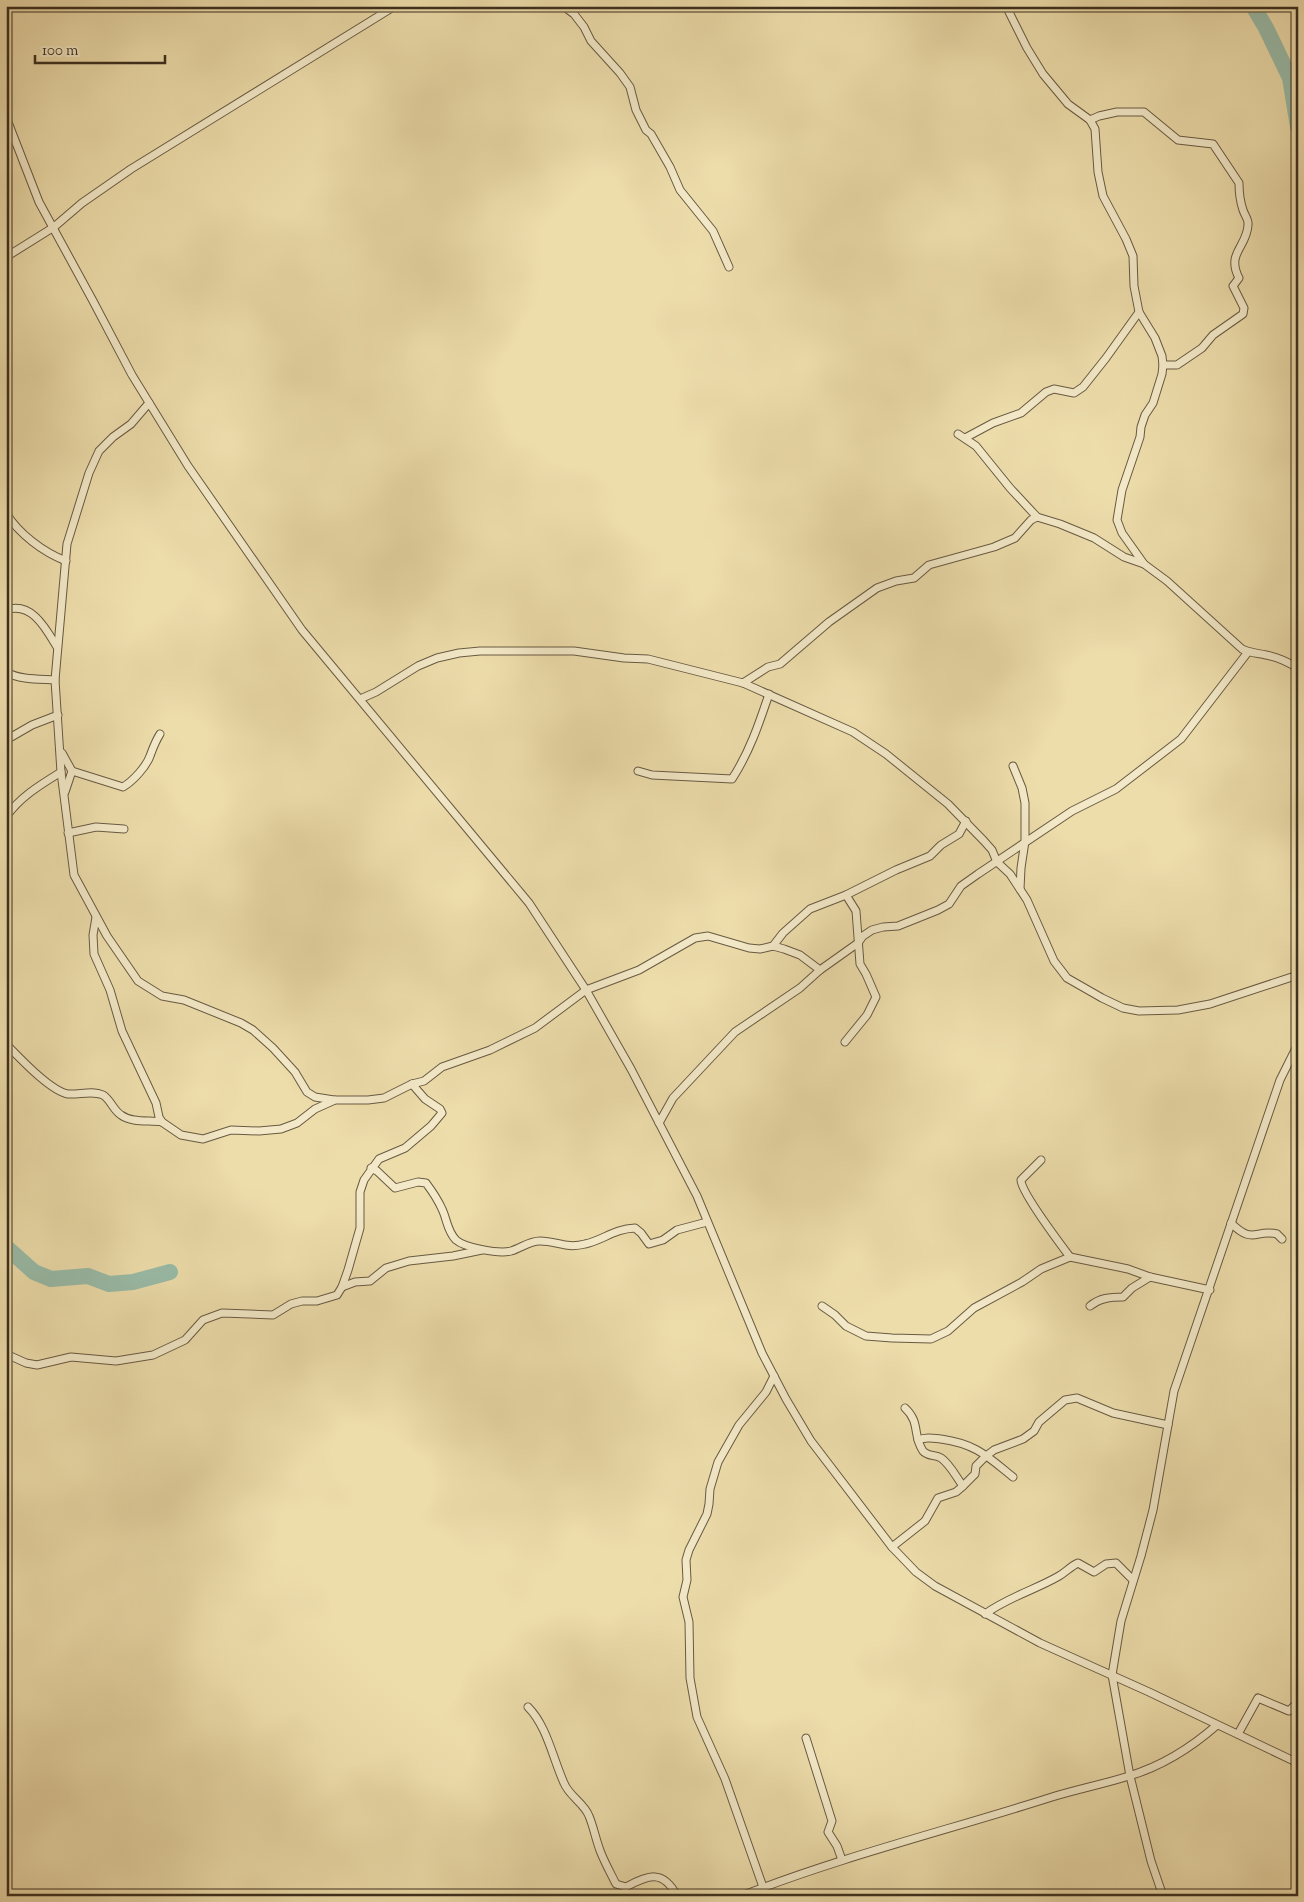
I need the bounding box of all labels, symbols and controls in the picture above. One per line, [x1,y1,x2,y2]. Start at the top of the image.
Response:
scale bar [35,32,165,64]
text: 100 m [42,41,79,62]

